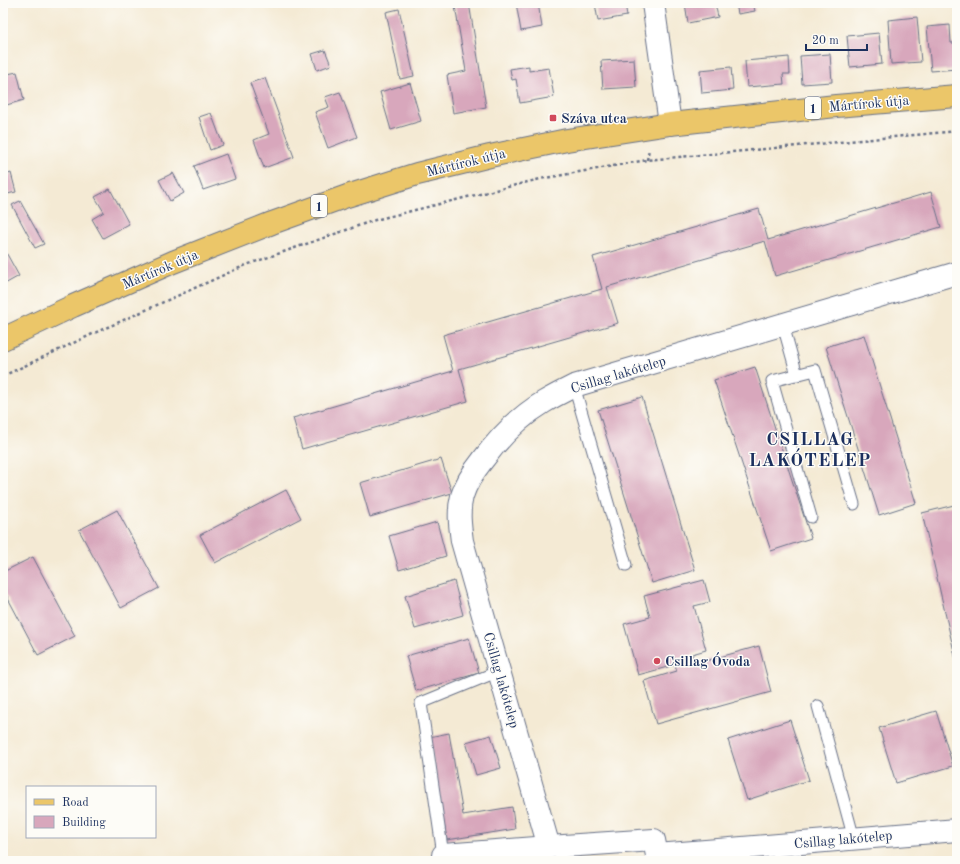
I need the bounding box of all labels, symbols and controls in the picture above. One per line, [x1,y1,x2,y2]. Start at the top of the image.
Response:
scale bar [806,26,867,52]
text: 20 m [812,35,839,47]
street label: Mártírok útja [828,93,910,114]
road number: 1 [805,97,821,119]
place label: Száva utca [561,112,627,126]
marker: Száva utca [548,113,558,123]
street label: Mártírok útja [425,146,507,180]
road number: 1 [311,195,327,217]
street label: Mártírok útja [120,248,200,292]
street label: Csillag lakótelep [569,354,668,396]
district label: CSILLAG LAKÓTELEP [749,431,871,470]
street label: Csillag lakótelep [481,631,521,730]
place label: Csillag Óvoda [665,652,750,669]
marker: Csillag Óvoda [652,656,662,666]
legend [26,786,156,838]
text: Road [62,797,89,809]
text: Building [62,817,106,829]
street label: Csillag lakótelep [793,829,893,851]

